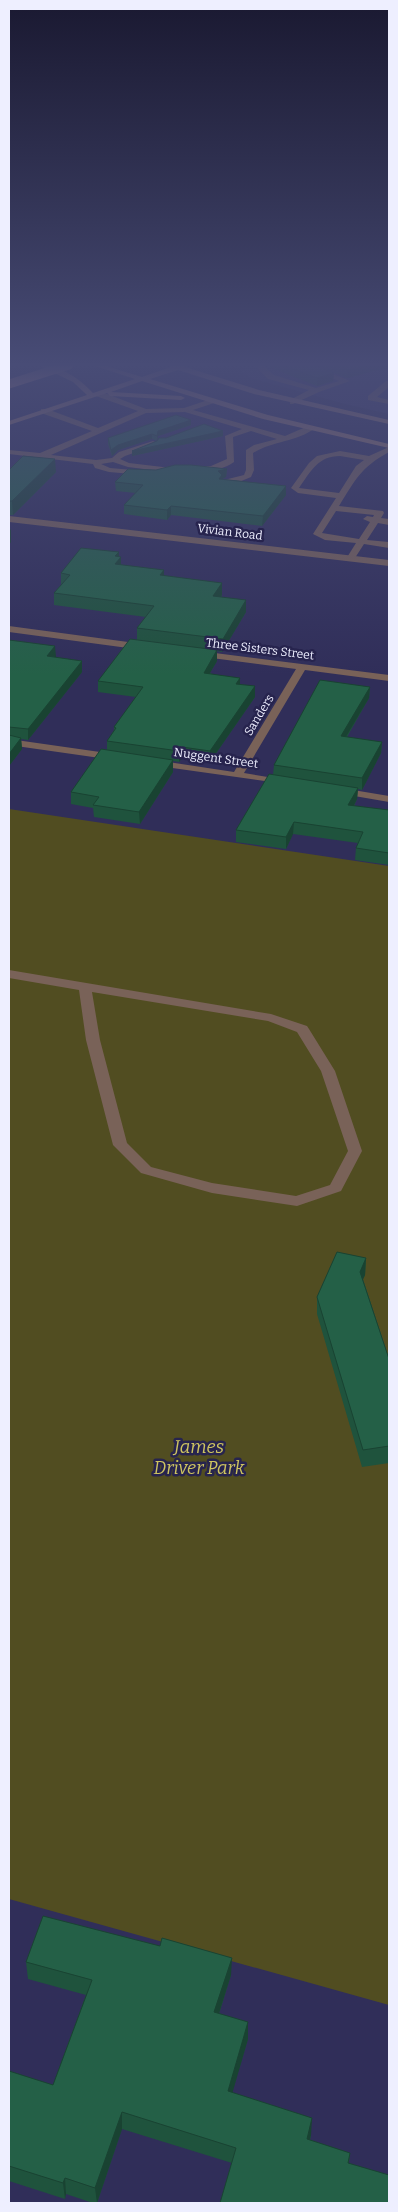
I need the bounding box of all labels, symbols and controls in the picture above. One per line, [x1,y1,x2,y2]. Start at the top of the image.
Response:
street label: Vivian Road [197,521,263,543]
street label: Three Sisters Street [205,635,316,663]
street label: Sanders [241,692,277,738]
street label: Nuggent Street [173,745,260,771]
park label: James Driver Park [153,1436,245,1479]

